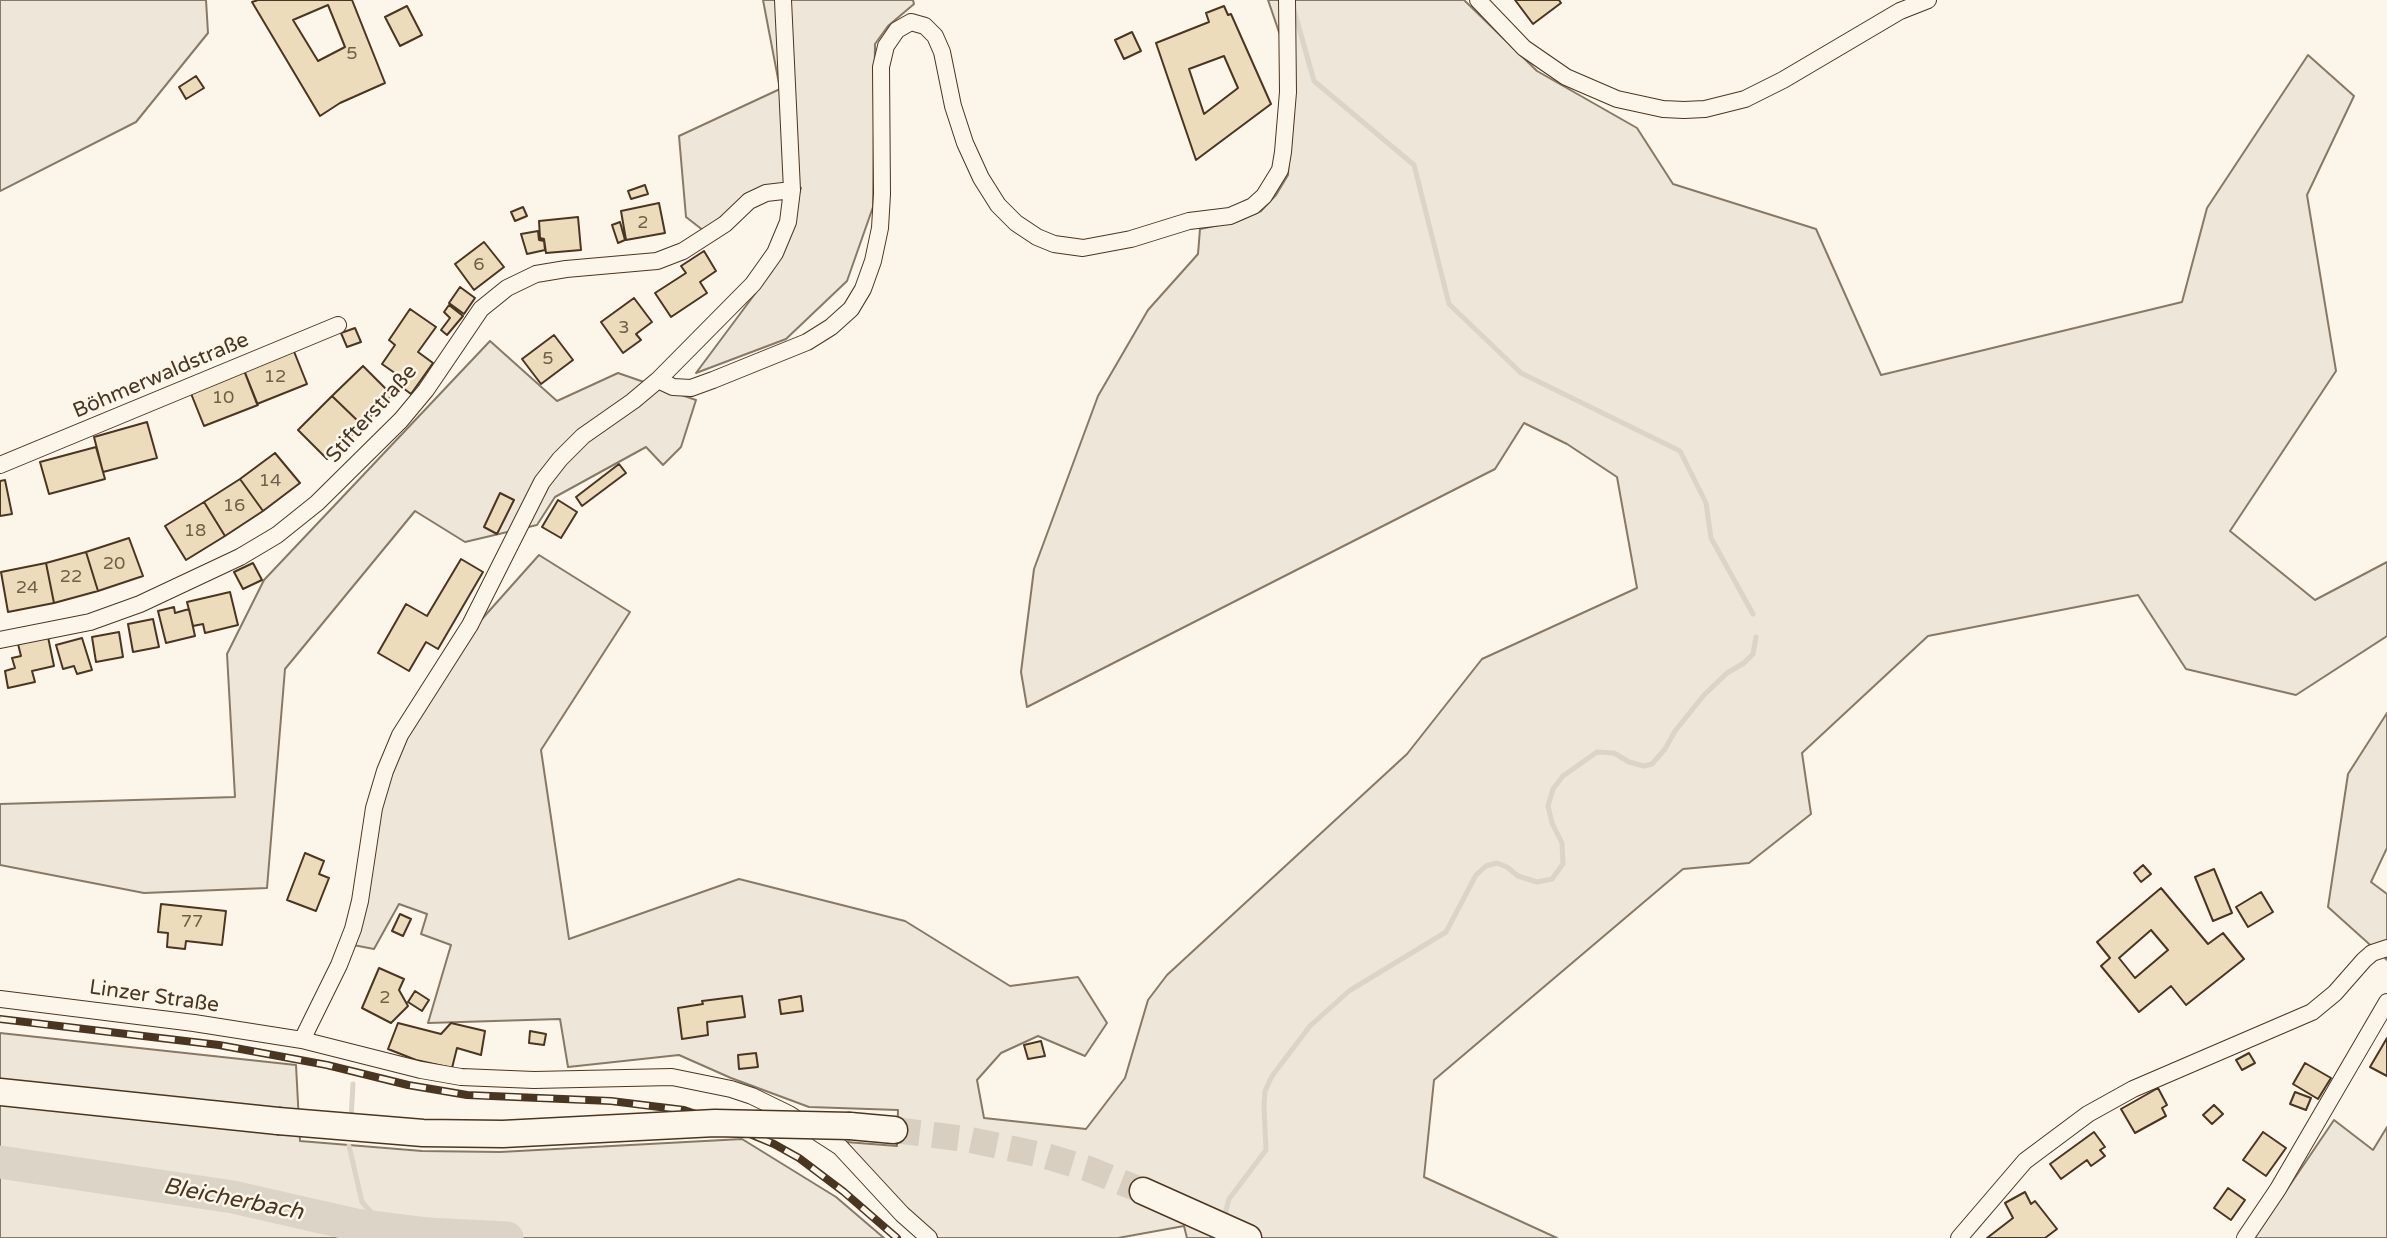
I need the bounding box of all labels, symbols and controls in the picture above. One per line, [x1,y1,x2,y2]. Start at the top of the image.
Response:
house number: 5 [346,43,358,65]
house number: 2 [637,212,649,234]
house number: 6 [473,254,485,276]
house number: 3 [618,317,630,339]
street label: Böhmerwaldstraße [69,328,253,424]
house number: 5 [542,348,554,370]
street label: Stifterstraße [321,360,423,468]
house number: 12 [264,366,286,388]
house number: 10 [212,387,234,409]
house number: 14 [259,470,281,492]
house number: 16 [223,495,245,517]
house number: 18 [184,520,206,542]
house number: 20 [103,553,125,575]
house number: 22 [60,566,82,588]
house number: 24 [16,577,38,599]
house number: 77 [181,911,203,933]
street label: Linzer Straße [87,975,221,1019]
house number: 2 [379,987,391,1009]
water label: Bleicherbach [161,1173,305,1227]

